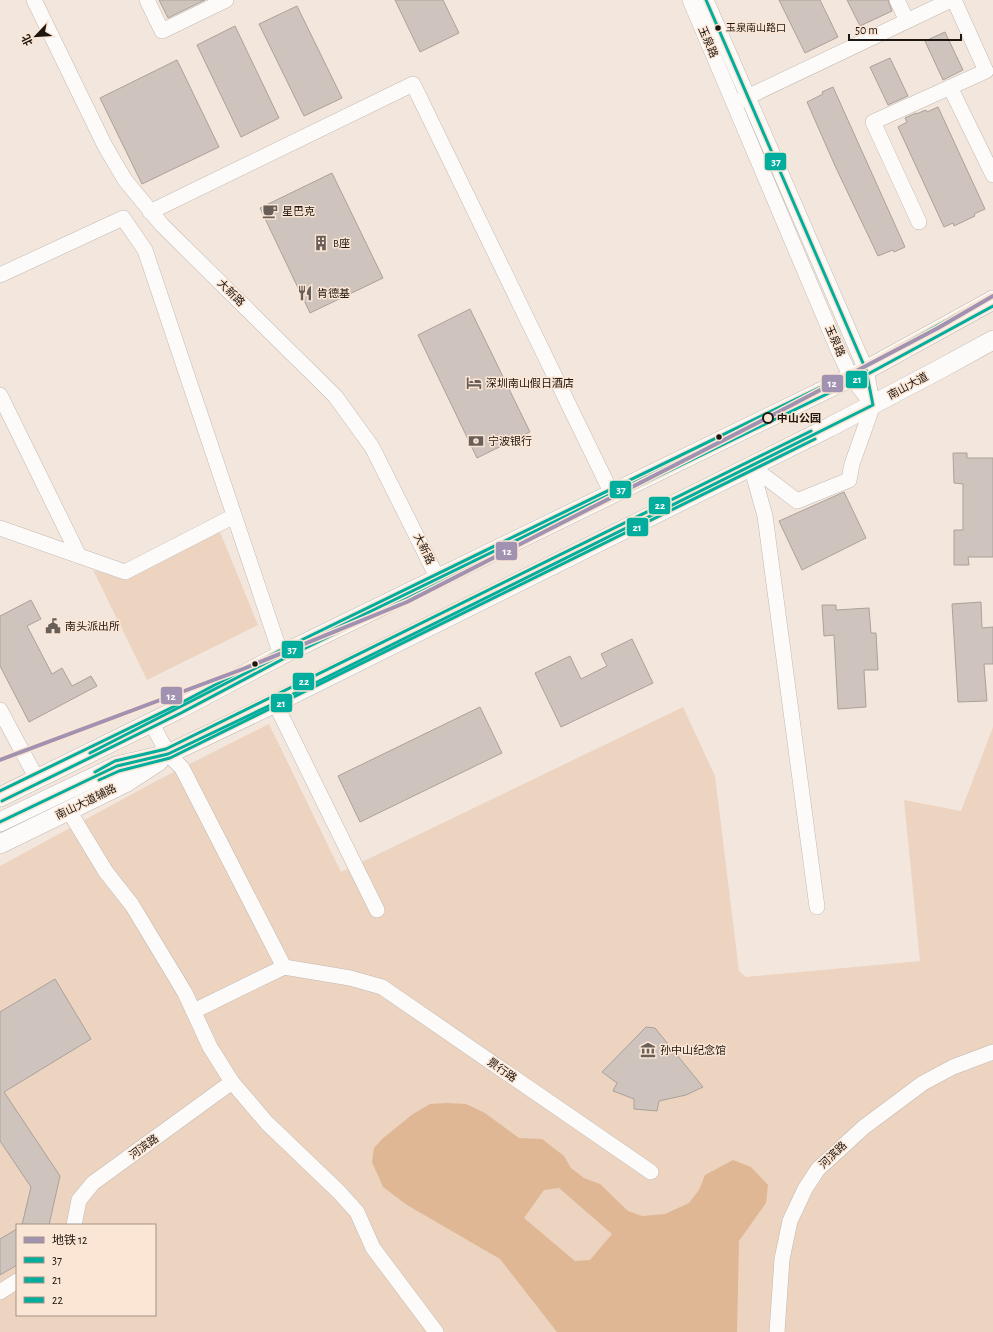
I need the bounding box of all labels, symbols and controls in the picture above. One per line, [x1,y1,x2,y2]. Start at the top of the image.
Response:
north arrow [16,16,56,56]
scale bar [849,16,961,42]
place label: 玉泉南山路口 [726,22,786,33]
marker: 玉泉南山路口 [713,23,723,33]
street label: 玉泉路 [696,24,720,59]
text: 50 m [855,24,878,36]
text: 北 [20,33,35,47]
line badge: 37 [764,152,787,171]
text: 37 [771,156,781,167]
cafe icon: 星巴克 [261,202,279,220]
place label: 星巴克 [282,206,315,217]
building icon: B座 [312,234,330,252]
place label: B座 [333,237,350,249]
street label: 大新路 [215,277,247,309]
restaurant icon: 肯德基 [296,284,314,302]
place label: 肯德基 [317,287,350,299]
street label: 玉泉路 [823,323,847,358]
line badge: 21 [845,370,868,389]
street label: 南山大道 [886,370,930,401]
hotel icon: 深圳南山假日酒店 [465,374,483,392]
line badge: 12 [821,374,844,393]
text: 21 [852,374,862,385]
place label: 深圳南山假日酒店 [486,377,574,389]
text: 12 [827,378,837,389]
marker: 中山公园 [762,412,774,424]
place label: 中山公园 [777,412,821,424]
bank icon: 宁波银行 [467,432,485,450]
unlabelled marker [714,432,724,442]
place label: 宁波银行 [488,435,532,447]
line badge: 37 [609,480,632,499]
text: 37 [616,484,626,495]
line badge: 22 [648,496,671,515]
text: 22 [655,500,665,511]
line badge: 21 [626,517,649,537]
text: 21 [632,522,642,533]
street label: 大新路 [412,531,437,566]
line badge: 12 [495,541,518,561]
text: 12 [502,546,512,557]
public building icon: 南头派出所 [44,617,62,635]
place label: 南头派出所 [65,620,120,632]
line badge: 37 [281,640,304,659]
text: 37 [287,644,297,655]
unlabelled marker [250,659,260,669]
line badge: 22 [292,672,315,691]
text: 22 [299,676,309,687]
line badge: 12 [160,686,183,705]
text: 12 [166,691,176,702]
line badge: 21 [270,693,293,713]
text: 21 [276,698,286,709]
street label: 南山大道辅路 [53,782,118,821]
museum icon: 孙中山纪念馆 [639,1041,657,1059]
place label: 孙中山纪念馆 [660,1044,726,1056]
street label: 景行路 [485,1055,519,1084]
street label: 河滨路 [127,1132,161,1161]
street label: 河滨路 [817,1139,849,1170]
legend [16,1224,156,1316]
text: 地铁 12 [52,1233,88,1246]
text: 37 [52,1254,62,1266]
text: 21 [52,1274,62,1286]
text: 22 [52,1294,63,1306]

